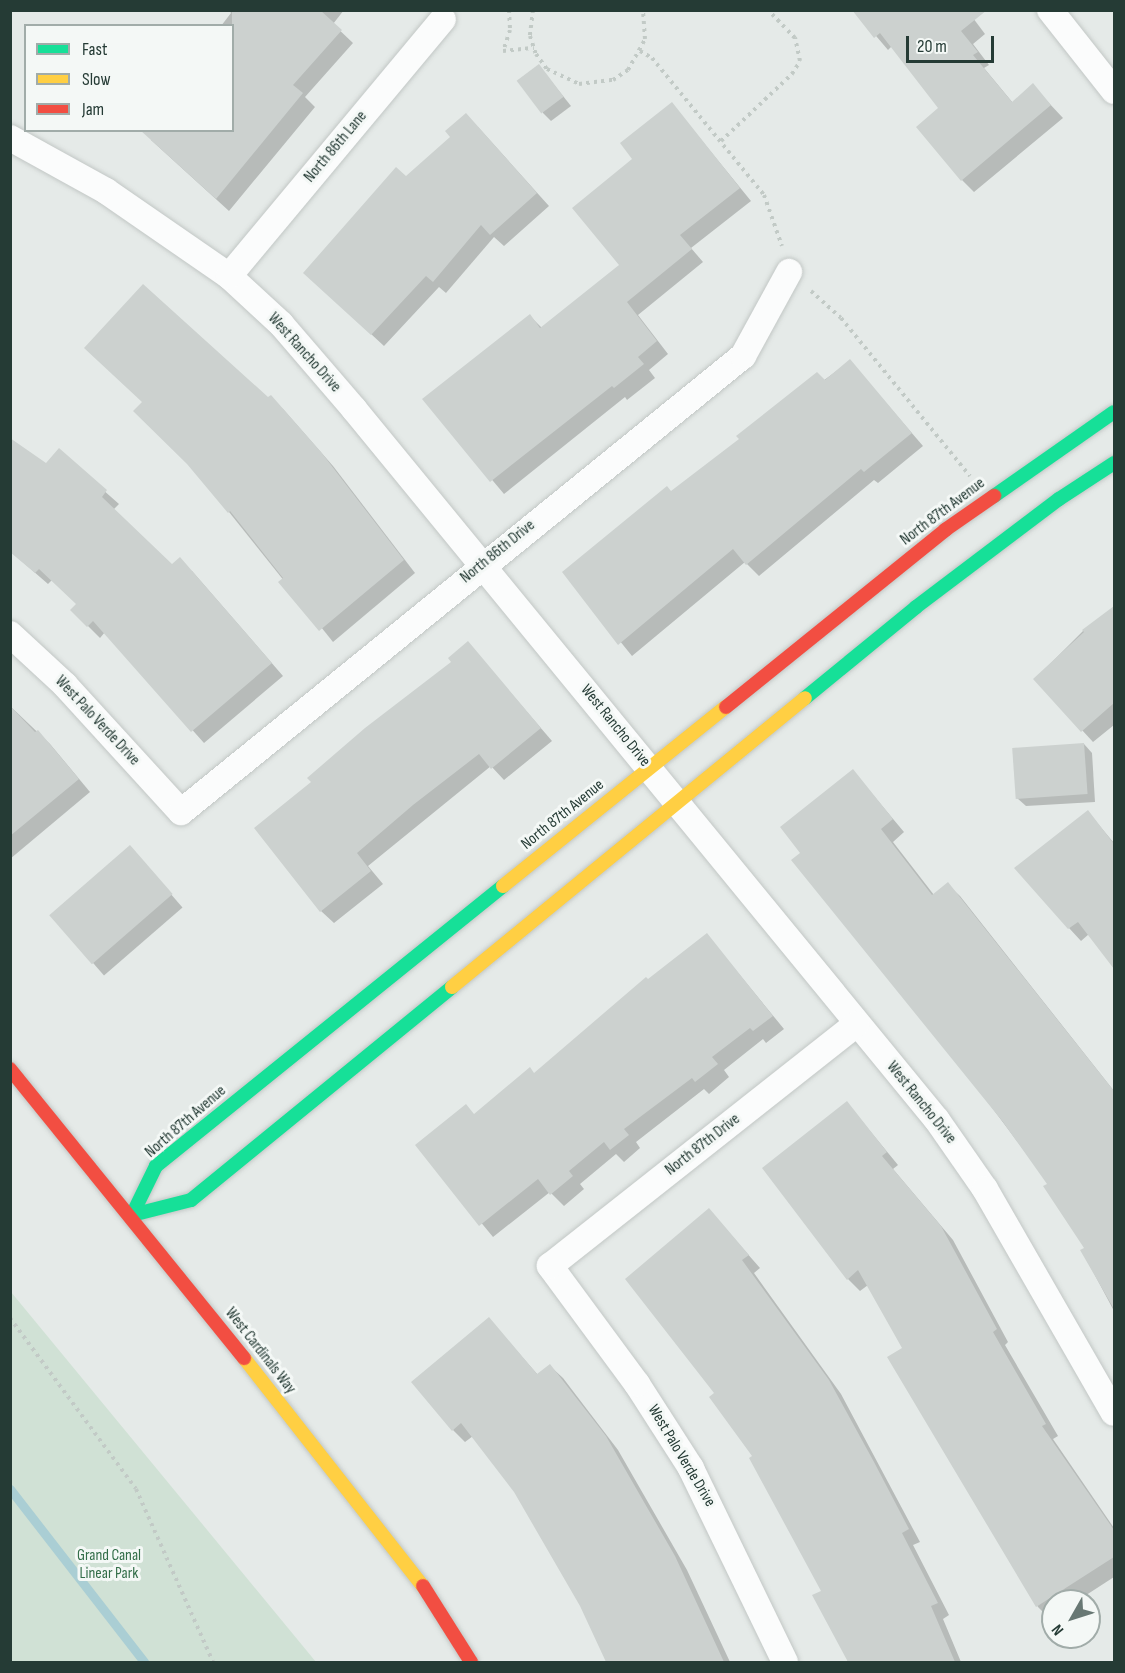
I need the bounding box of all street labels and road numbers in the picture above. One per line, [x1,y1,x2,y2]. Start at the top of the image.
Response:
street label: North 86th Lane [301,107,371,187]
street label: West Rancho Drive [263,309,345,397]
street label: North 87th Avenue [897,474,989,550]
street label: North 86th Drive [457,516,539,588]
street label: West Palo Verde Drive [51,672,143,770]
street label: West Rancho Drive [576,681,654,771]
street label: North 87th Avenue [518,776,608,854]
street label: West Rancho Drive [882,1058,960,1148]
street label: North 87th Avenue [142,1082,230,1162]
street label: North 87th Drive [662,1110,744,1180]
street label: West Cardinals Way [220,1304,300,1398]
street label: West Palo Verde Drive [643,1401,719,1511]

